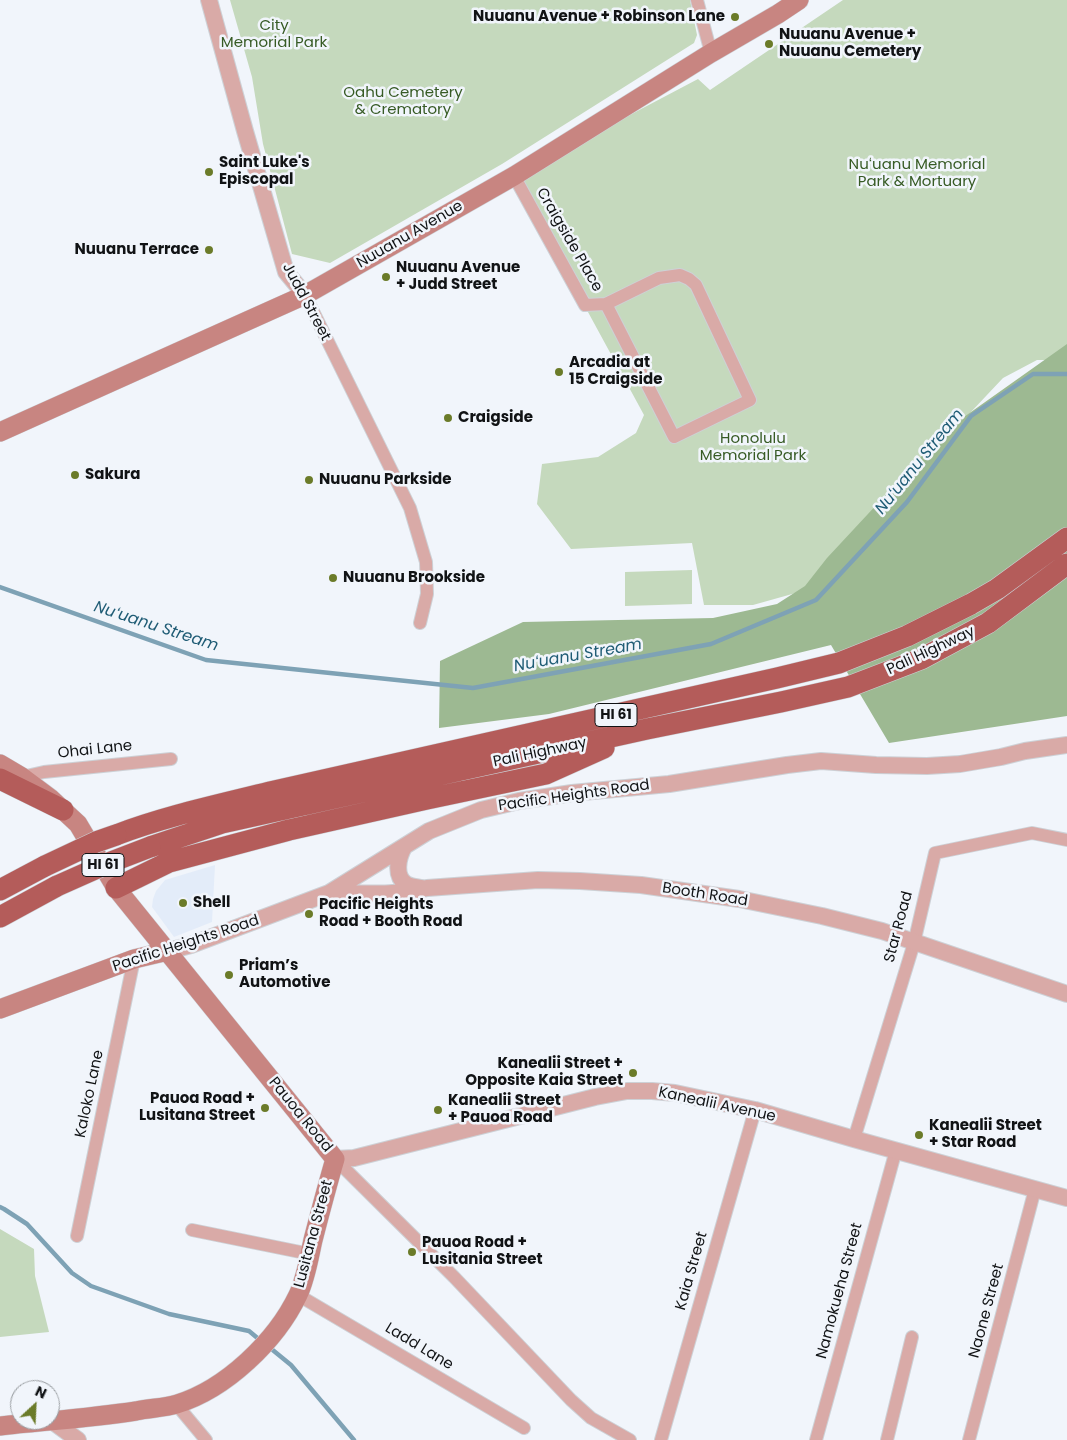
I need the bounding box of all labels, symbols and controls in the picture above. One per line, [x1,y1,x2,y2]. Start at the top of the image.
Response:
place label: Nuuanu Avenue + Robinson Lane [473,8,725,26]
marker: Nuuanu Avenue + Robinson Lane [729,11,741,23]
park label: City Memorial Park [221,17,327,52]
place label: Nuuanu Avenue + Nuuanu Cemetery [779,26,921,61]
marker: Nuuanu Avenue + Nuuanu Cemetery [763,38,775,50]
park label: Oahu Cemetery & Crematory [343,84,463,119]
place label: Saint Luke's Episcopal [219,154,310,189]
park label: Nuʻuanu Memorial Park & Mortuary [849,156,985,191]
marker: Saint Luke's Episcopal [203,166,215,178]
street label: Craigside Place [532,185,606,295]
street label: Nuuanu Avenue [354,197,466,273]
place label: Nuuanu Terrace [74,241,199,259]
marker: Nuuanu Terrace [203,244,215,256]
place label: Nuuanu Avenue + Judd Street [396,259,520,294]
street label: Judd Street [278,260,334,344]
marker: Nuuanu Avenue + Judd Street [380,271,392,283]
place label: Arcadia at 15 Craigside [569,354,662,389]
marker: Arcadia at 15 Craigside [553,366,565,378]
water label: Nuʻuanu Stream [872,406,968,518]
place label: Craigside [458,409,533,427]
marker: Craigside [442,412,454,424]
park label: Honolulu Memorial Park [700,430,806,465]
place label: Sakura [85,466,140,484]
marker: Sakura [69,469,81,481]
place label: Nuuanu Parkside [319,471,452,489]
marker: Nuuanu Parkside [303,474,315,486]
place label: Nuuanu Brookside [343,569,485,587]
marker: Nuuanu Brookside [327,572,339,584]
water label: Nuʻuanu Stream [91,598,221,656]
street label: Pali Highway [884,623,978,679]
water label: Nuʻuanu Stream [512,635,644,677]
road number: HI 61 [595,704,637,726]
street label: Pali Highway [492,734,588,772]
street label: Ohai Lane [57,737,133,763]
street label: Pacific Heights Road [497,776,651,816]
road number: HI 61 [82,854,124,876]
street label: Booth Road [661,879,749,911]
street label: Star Road [881,889,917,965]
place label: Shell [193,894,230,912]
place label: Pacific Heights Road + Booth Road [319,896,463,931]
marker: Shell [177,897,189,909]
marker: Pacific Heights Road + Booth Road [303,908,315,920]
street label: Pacific Heights Road [111,912,261,976]
place label: Priam’s Automotive [239,957,330,992]
marker: Priam’s Automotive [223,969,235,981]
street label: Kaloko Lane [72,1048,108,1140]
place label: Kanealii Street + Opposite Kaia Street [465,1055,623,1090]
marker: Kanealii Street + Opposite Kaia Street [627,1067,639,1079]
street label: Pauoa Road [264,1074,336,1156]
street label: Kanealii Avenue [657,1084,777,1126]
place label: Pauoa Road + Lusitana Street [139,1090,255,1125]
place label: Kanealii Street + Pauoa Road [448,1092,561,1127]
marker: Pauoa Road + Lusitana Street [259,1102,271,1114]
marker: Kanealii Street + Pauoa Road [432,1104,444,1116]
place label: Kanealii Street + Star Road [929,1117,1042,1152]
marker: Kanealii Street + Star Road [913,1129,925,1141]
street label: Lusitana Street [291,1178,337,1290]
street label: Namokueha Street [813,1221,867,1361]
street label: Kaia Street [672,1230,712,1312]
place label: Pauoa Road + Lusitania Street [422,1234,543,1269]
marker: Pauoa Road + Lusitania Street [406,1246,418,1258]
street label: Naone Street [966,1262,1008,1360]
street label: Ladd Lane [382,1320,456,1374]
north arrow [10,1380,60,1430]
text: N [32,1381,50,1404]

